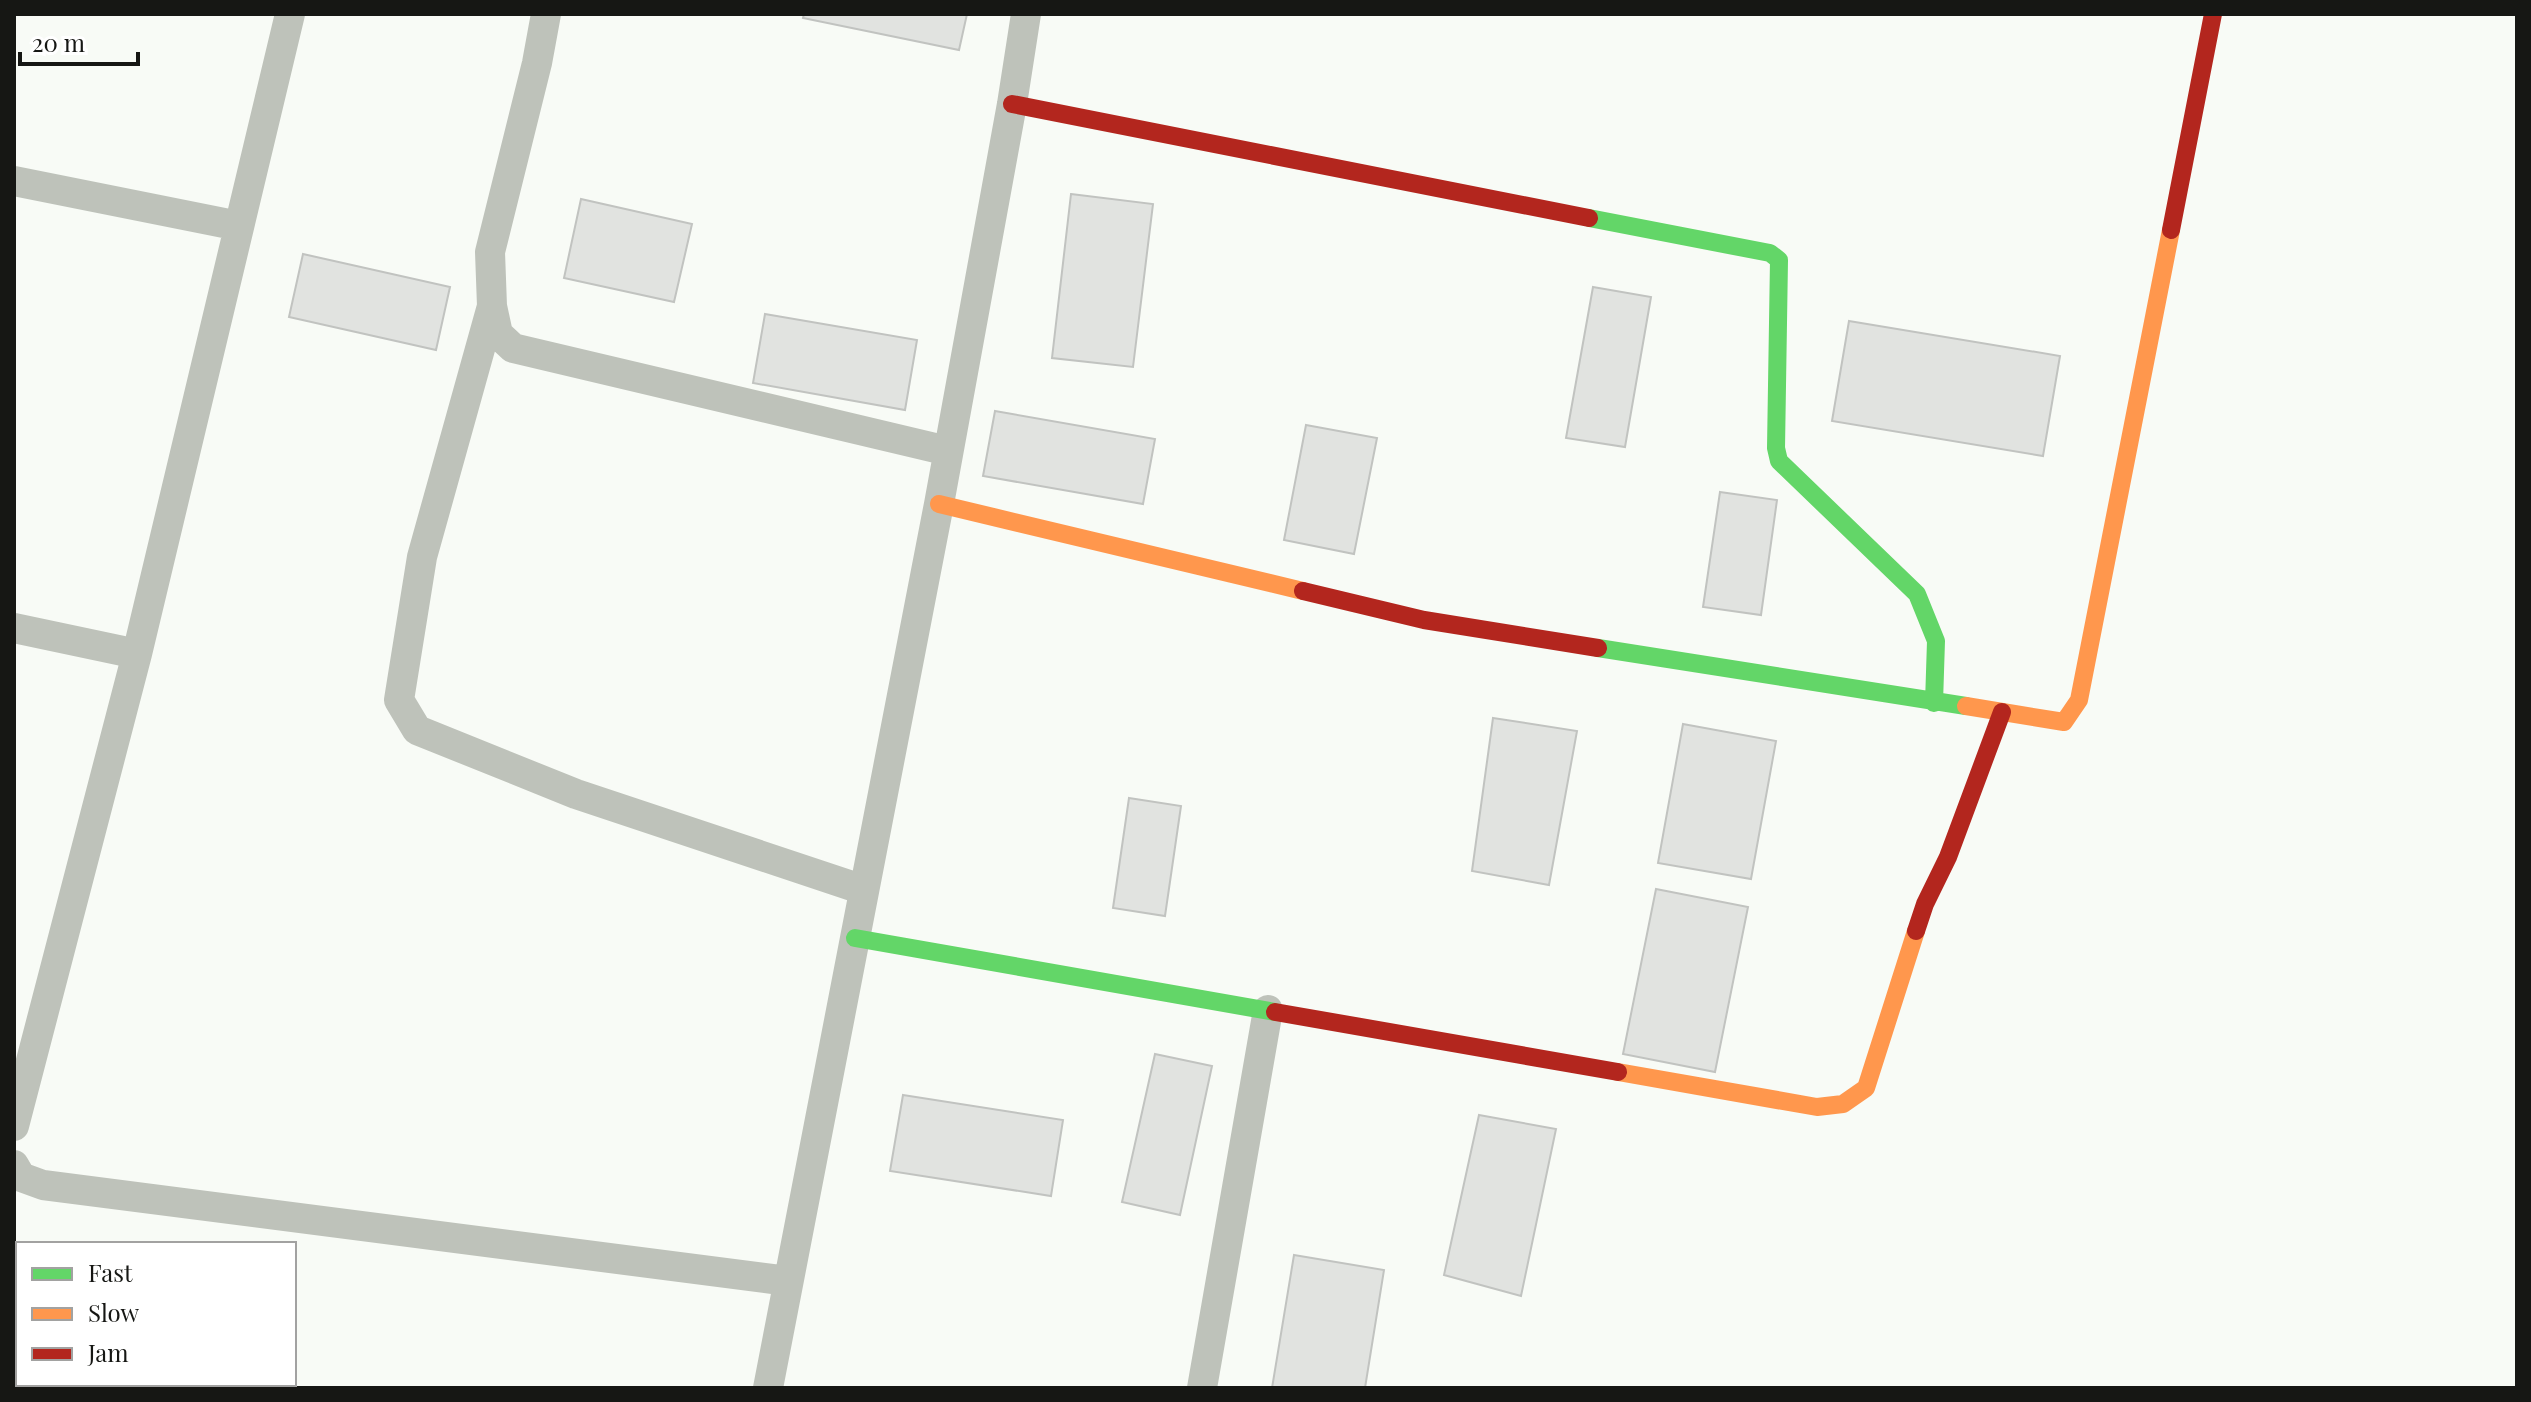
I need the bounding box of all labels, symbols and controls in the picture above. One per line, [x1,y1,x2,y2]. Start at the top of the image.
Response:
scale bar [20,16,138,66]
text: 20 m [32,26,85,58]
legend [16,1242,296,1386]
text: Fast [88,1256,133,1288]
text: Slow [88,1296,140,1328]
text: Jam [87,1336,129,1368]

